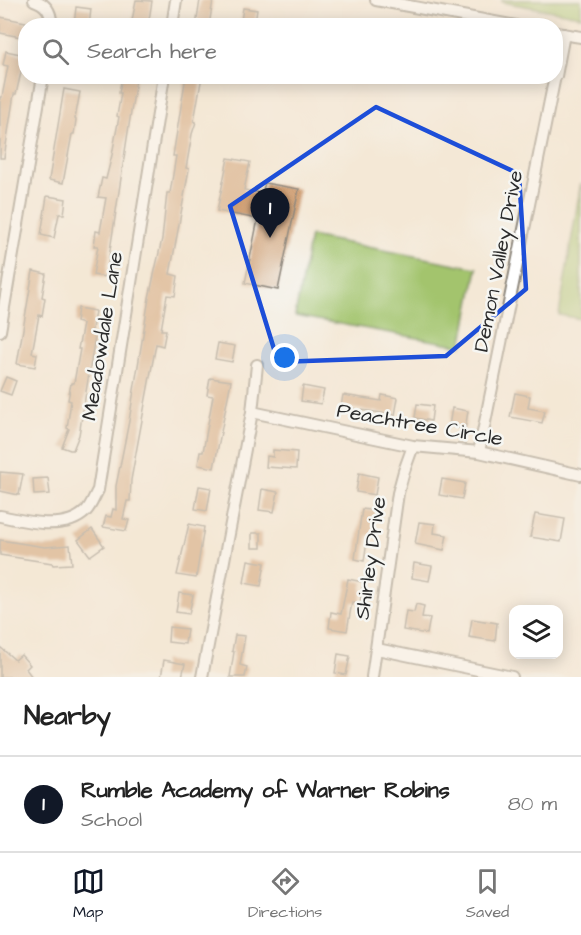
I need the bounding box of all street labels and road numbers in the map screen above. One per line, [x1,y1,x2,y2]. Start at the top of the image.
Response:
street label: Demon Valley Drive [467,168,532,355]
street label: Meadowdale Lane [75,250,130,423]
street label: Peachtree Circle [335,396,505,453]
street label: Shirley Drive [348,495,395,622]

